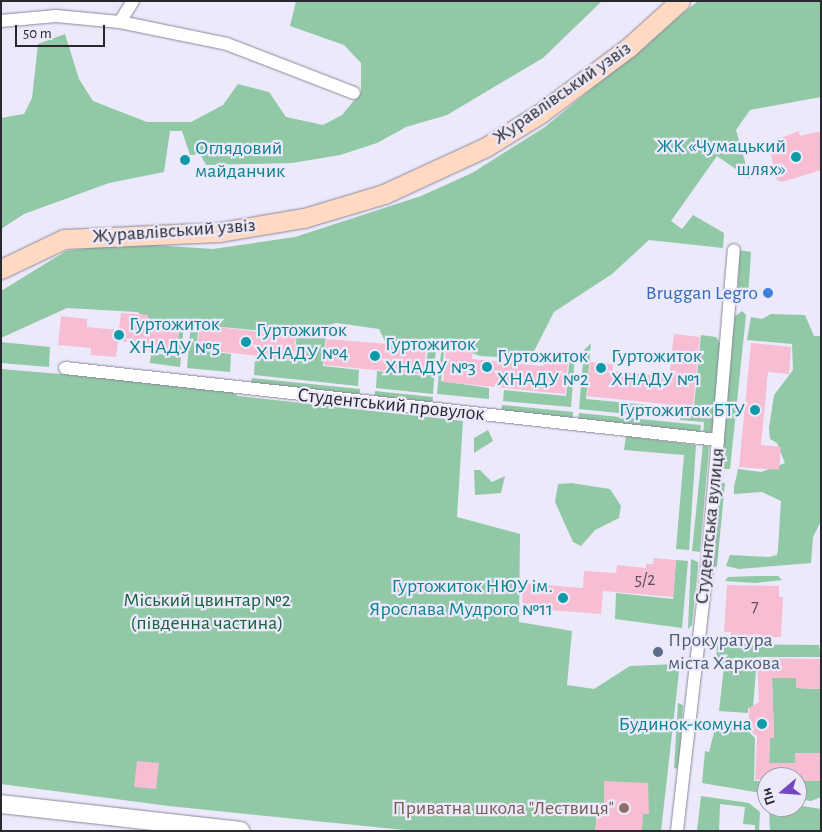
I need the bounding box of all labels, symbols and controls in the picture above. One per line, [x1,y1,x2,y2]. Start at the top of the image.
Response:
scale bar [18,15,108,47]
text: 50 m [23,26,52,41]
street label: Журавлівський узвіз [488,36,636,150]
place label: ЖК «Чумацький шлях» [657,134,786,181]
place label: Оглядовий майданчик [195,136,285,183]
marker: ЖК «Чумацький шлях» [790,151,802,163]
marker: Оглядовий майданчик [179,154,191,166]
street label: Журавлівський узвіз [91,213,257,249]
place label: Bruggan Legro [646,281,758,305]
marker: Bruggan Legro [762,287,774,299]
place label: Гуртожиток ХНАДУ №5 [129,312,220,359]
place label: Гуртожиток ХНАДУ №4 [256,319,348,366]
marker: Гуртожиток ХНАДУ №5 [113,329,125,341]
place label: Гуртожиток ХНАДУ №3 [385,332,476,379]
marker: Гуртожиток ХНАДУ №4 [240,336,252,348]
place label: Гуртожиток ХНАДУ №2 [497,344,589,391]
place label: Гуртожиток ХНАДУ №1 [611,344,702,391]
marker: Гуртожиток ХНАДУ №3 [369,350,381,362]
marker: Гуртожиток ХНАДУ №2 [481,361,493,373]
marker: Гуртожиток ХНАДУ №1 [595,362,607,374]
street label: Студентський провулок [296,383,486,427]
place label: Гуртожиток БТУ [619,398,745,422]
marker: Гуртожиток БТУ [749,404,761,416]
street label: Студентська вулиця [690,447,730,605]
house number: 5/2 [635,569,655,591]
place label: Гуртожиток НЮУ ім. Ярослава Мудрого №11 [369,574,553,621]
park label: Міський цвинтар №2 (південна частина) [123,588,291,635]
marker: Гуртожиток НЮУ ім. Ярослава Мудрого №11 [557,592,569,604]
house number: 7 [751,596,759,618]
place label: Прокуратура міста Харкова [668,628,780,675]
marker: Прокуратура міста Харкова [652,646,664,658]
place label: Будинок-комуна [619,712,752,736]
marker: Будинок-комуна [756,718,768,730]
north arrow [757,767,807,817]
text: Пн [759,786,778,807]
place label: Приватна школа "Лествиця" [393,796,614,820]
marker: Приватна школа "Лествиця" [618,802,630,814]

